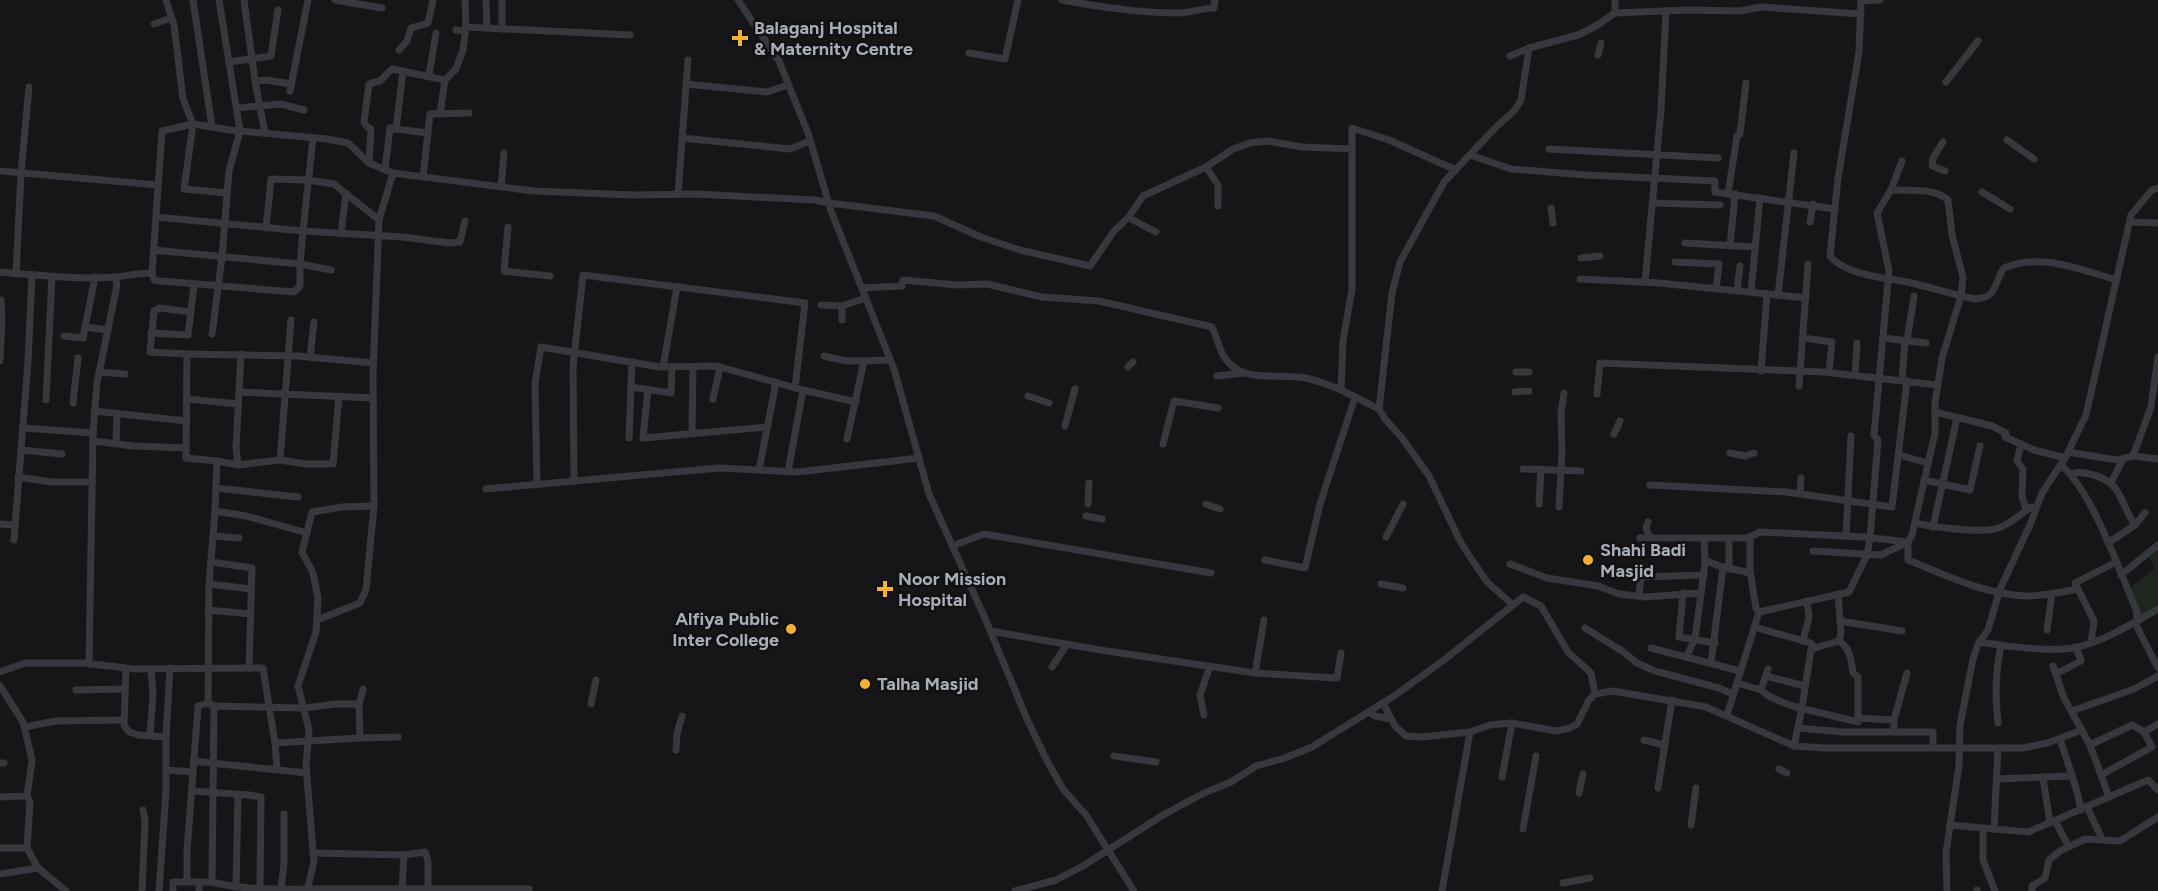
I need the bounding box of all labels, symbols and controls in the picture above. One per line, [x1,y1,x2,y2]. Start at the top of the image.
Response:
place label: Balaganj Hospital & Maternity Centre [754,17,913,60]
marker: Balaganj Hospital & Maternity Centre [731,29,749,47]
place label: Shahi Badi Masjid [1600,539,1686,582]
marker: Shahi Badi Masjid [1581,553,1595,567]
place label: Noor Mission Hospital [898,568,1006,611]
marker: Noor Mission Hospital [876,580,894,598]
place label: Alfiya Public Inter College [672,608,779,651]
marker: Alfiya Public Inter College [784,622,798,636]
place label: Talha Masjid [877,673,979,695]
marker: Talha Masjid [858,677,872,691]

